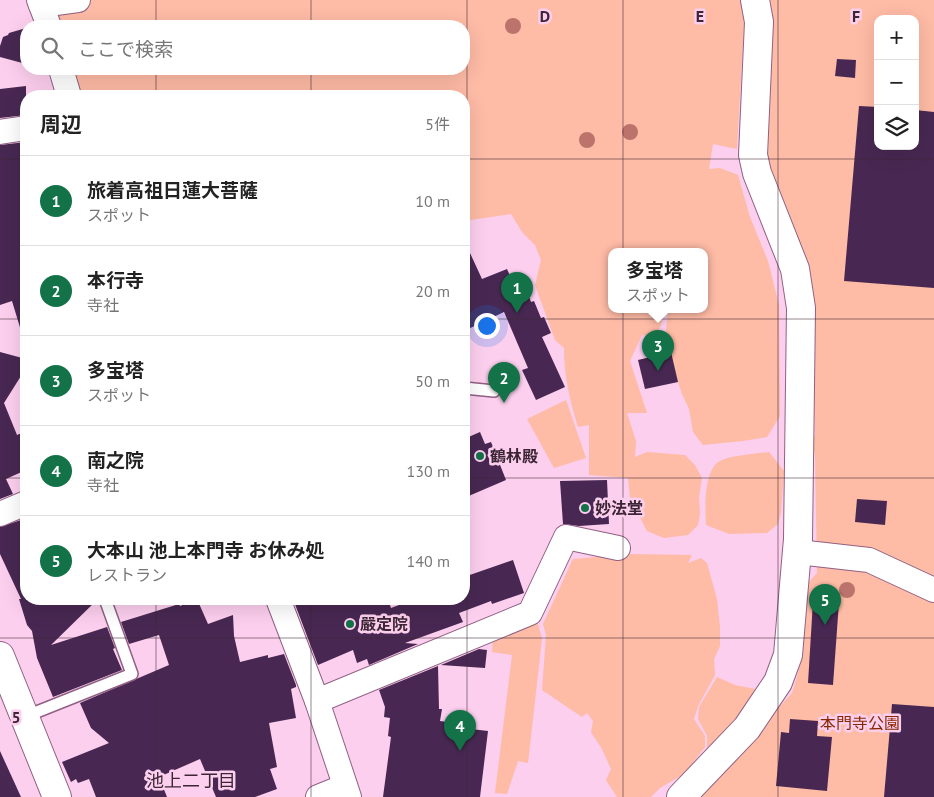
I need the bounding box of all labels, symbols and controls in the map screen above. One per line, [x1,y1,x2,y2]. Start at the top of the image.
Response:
text: D [540,6,550,26]
text: E [696,6,704,26]
text: F [852,6,860,26]
map controls [874,15,919,150]
button: + [874,15,919,60]
search box [20,20,470,75]
icon: search [38,34,66,62]
text: ここで検索 [78,37,173,61]
button: − [874,60,919,105]
button: layers [874,105,919,150]
text: 周辺 [40,111,82,138]
text: 5件 [425,114,450,134]
text: 旅着高祖日蓮大菩薩 [87,178,258,202]
text: 1 [51,191,61,211]
text: 10 m [415,191,450,211]
text: スポット [87,205,151,225]
popup [608,248,708,313]
text: 多宝塔 [626,258,683,282]
text: 本行寺 [87,268,144,292]
pin: 1 [501,272,533,313]
text: 2 [51,281,61,301]
text: 20 m [415,281,450,301]
text: スポット [626,285,690,305]
text: 寺社 [87,295,119,315]
your location [474,313,500,339]
pin: 3 [642,330,674,371]
text: 多宝塔 [87,358,144,382]
pin: 2 [488,362,520,403]
text: 3 [51,371,61,391]
text: 50 m [415,371,450,391]
text: スポット [87,385,151,405]
place label: 鶴林殿 [490,446,538,466]
text: 南之院 [87,448,144,472]
marker: 鶴林殿 [474,450,486,462]
text: 4 [51,461,61,481]
text: 130 m [407,461,450,481]
text: 寺社 [87,475,119,495]
place label: 妙法堂 [595,498,643,518]
marker: 妙法堂 [579,502,591,514]
text: 大本山 池上本門寺 お休み処 [87,538,325,562]
text: 5 [51,551,61,571]
text: 140 m [407,551,450,571]
text: レストラン [87,565,167,585]
pin: 5 [809,584,841,625]
place label: 嚴定院 [360,614,408,634]
marker: 嚴定院 [344,618,356,630]
text: 5 [11,707,21,727]
pin: 4 [444,710,476,751]
park label: 本門寺公園 [820,713,900,733]
district label: 池上二丁目 [146,769,236,792]

